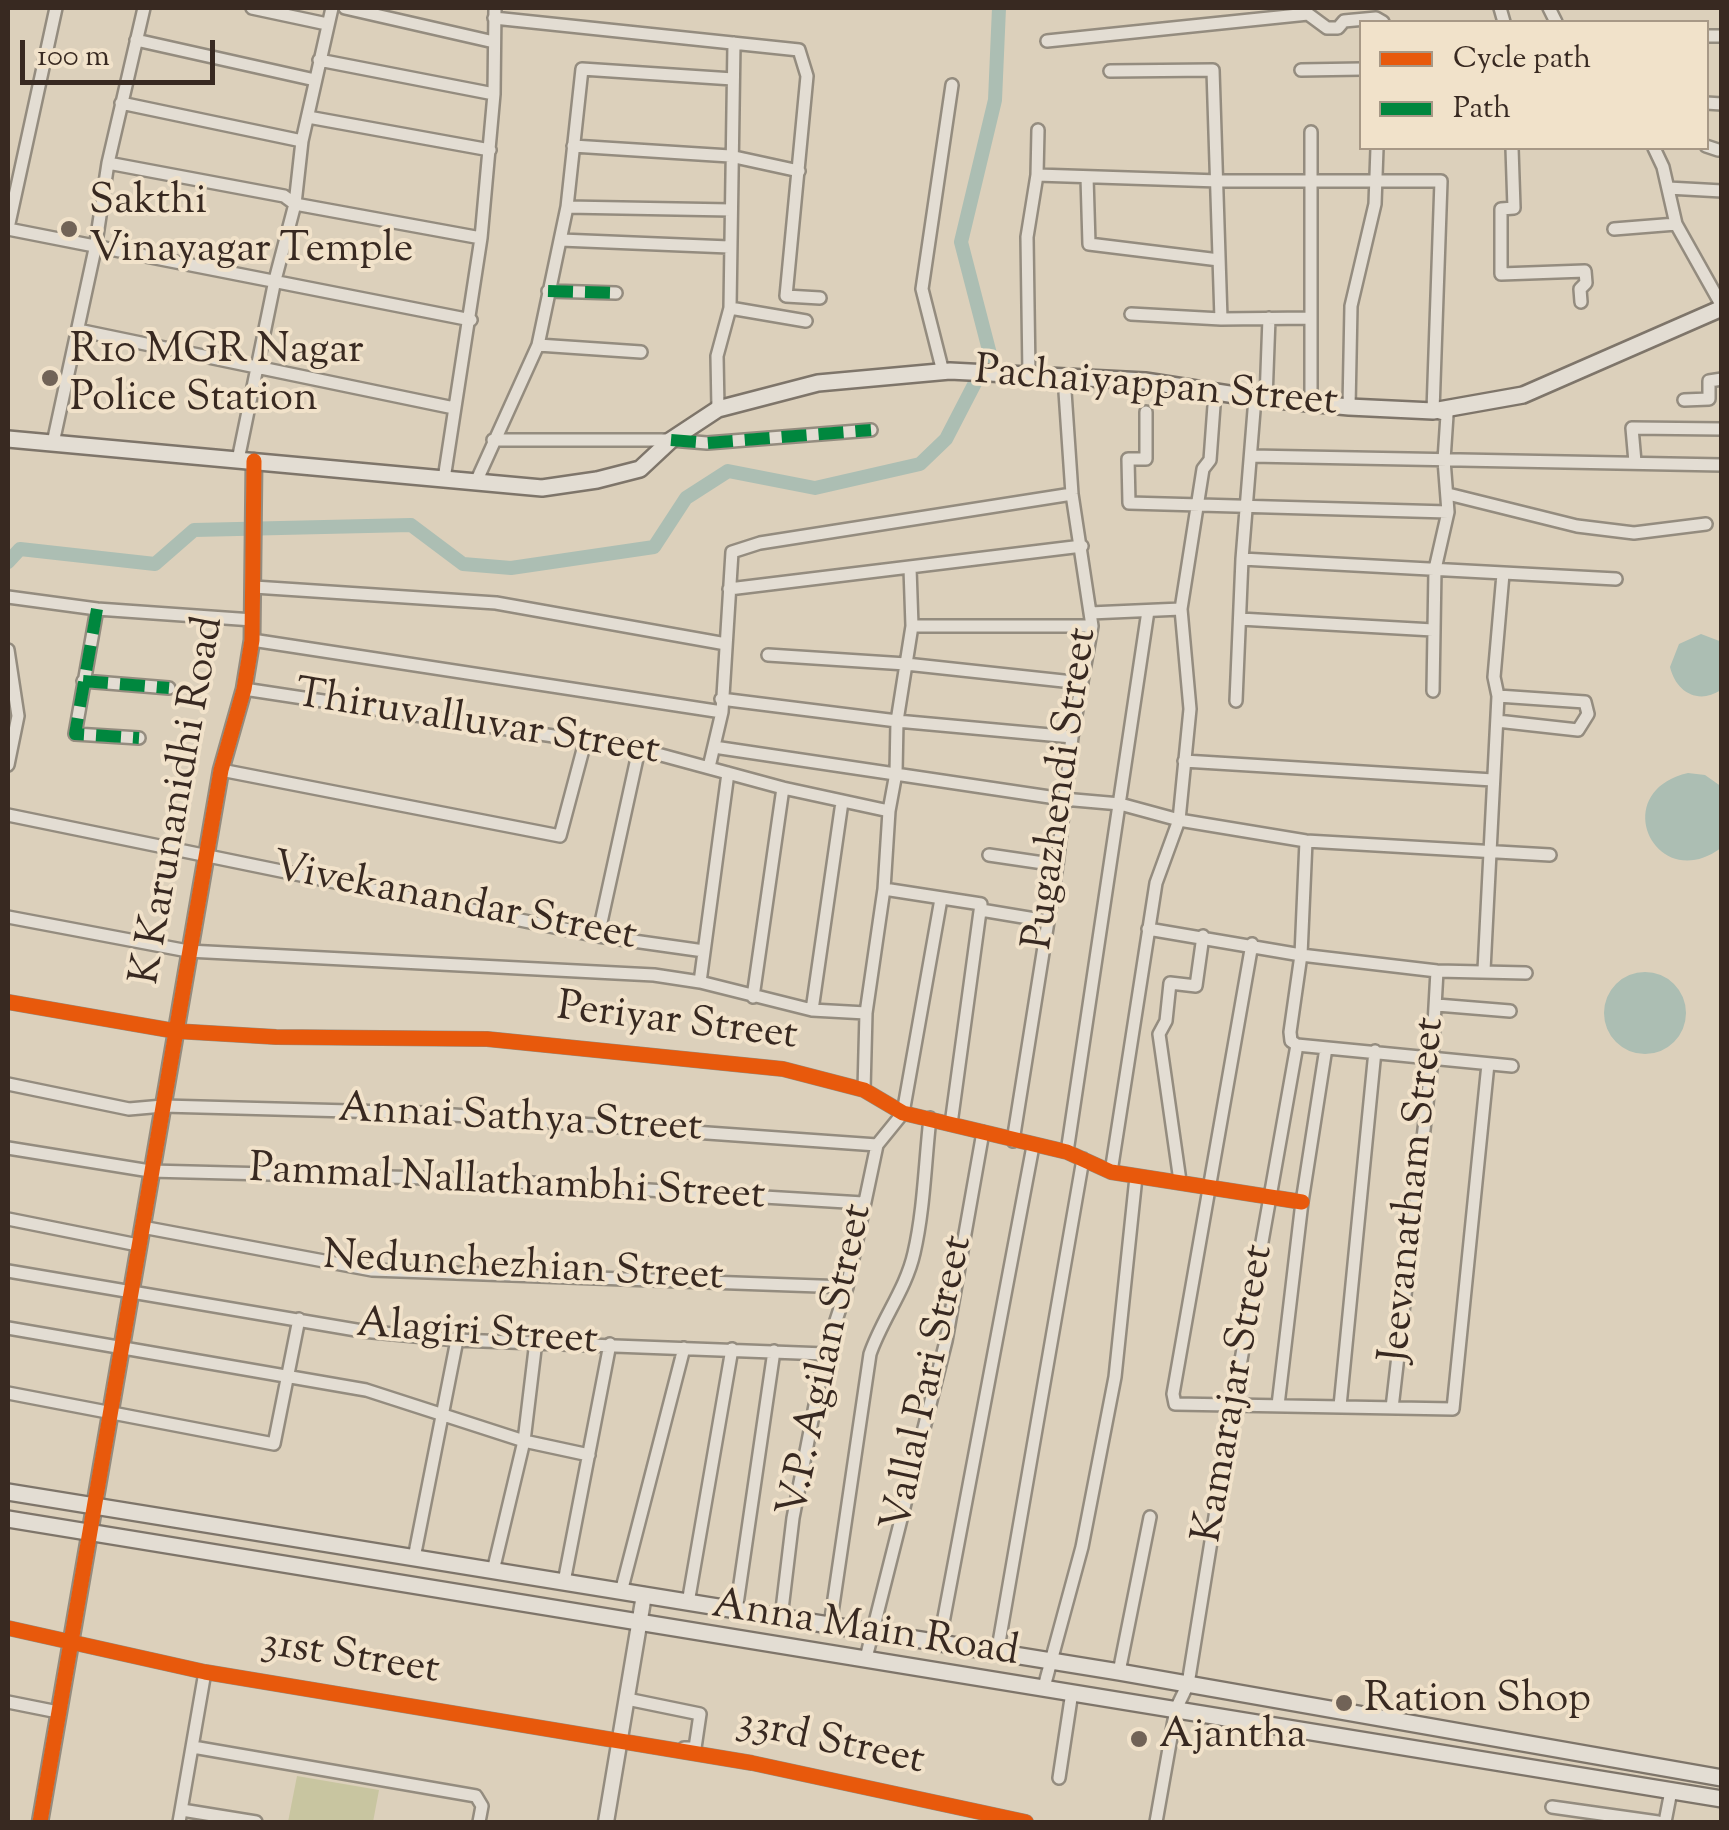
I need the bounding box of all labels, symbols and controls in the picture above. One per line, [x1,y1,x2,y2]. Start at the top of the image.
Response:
scale bar [25,20,220,82]
legend [1359,20,1709,150]
text: 100 m [37,36,110,79]
text: Cycle path [1453,38,1591,81]
text: Path [1453,88,1511,131]
place label: Sakthi Vinayagar Temple [89,180,413,278]
marker: Sakthi Vinayagar Temple [58,218,80,240]
place label: R10 MGR Nagar Police Station [70,329,364,428]
street label: Pachaiyappan Street [972,349,1340,431]
marker: R10 MGR Nagar Police Station [39,367,61,389]
street label: K Karunanidhi Road [124,613,238,989]
street label: Pugazhendi Street [1016,625,1112,953]
street label: Thiruvalluvar Street [291,672,663,780]
street label: Vivekanandar Street [268,845,640,965]
street label: Periyar Street [554,985,800,1065]
street label: Jeevanatham Street [1373,1015,1459,1365]
street label: Annai Sathya Street [337,1087,703,1157]
street label: Pammal Nallathambhi Street [248,1147,766,1225]
street label: V.P. Agilan Street [771,1200,887,1522]
street label: Vallal Pari Street [875,1231,987,1537]
street label: Nedunchezhian Street [321,1234,725,1306]
street label: Kamarajar Street [1186,1241,1288,1547]
street label: Alagiri Street [355,1302,599,1370]
street label: Anna Main Road [708,1583,1022,1681]
street label: 31st Street [257,1621,443,1699]
place label: Ration Shop [1364,1678,1591,1728]
marker: Ration Shop [1333,1692,1355,1714]
street label: 33rd Street [732,1701,928,1789]
place label: Ajantha [1159,1714,1306,1764]
marker: Ajantha [1128,1728,1150,1750]

